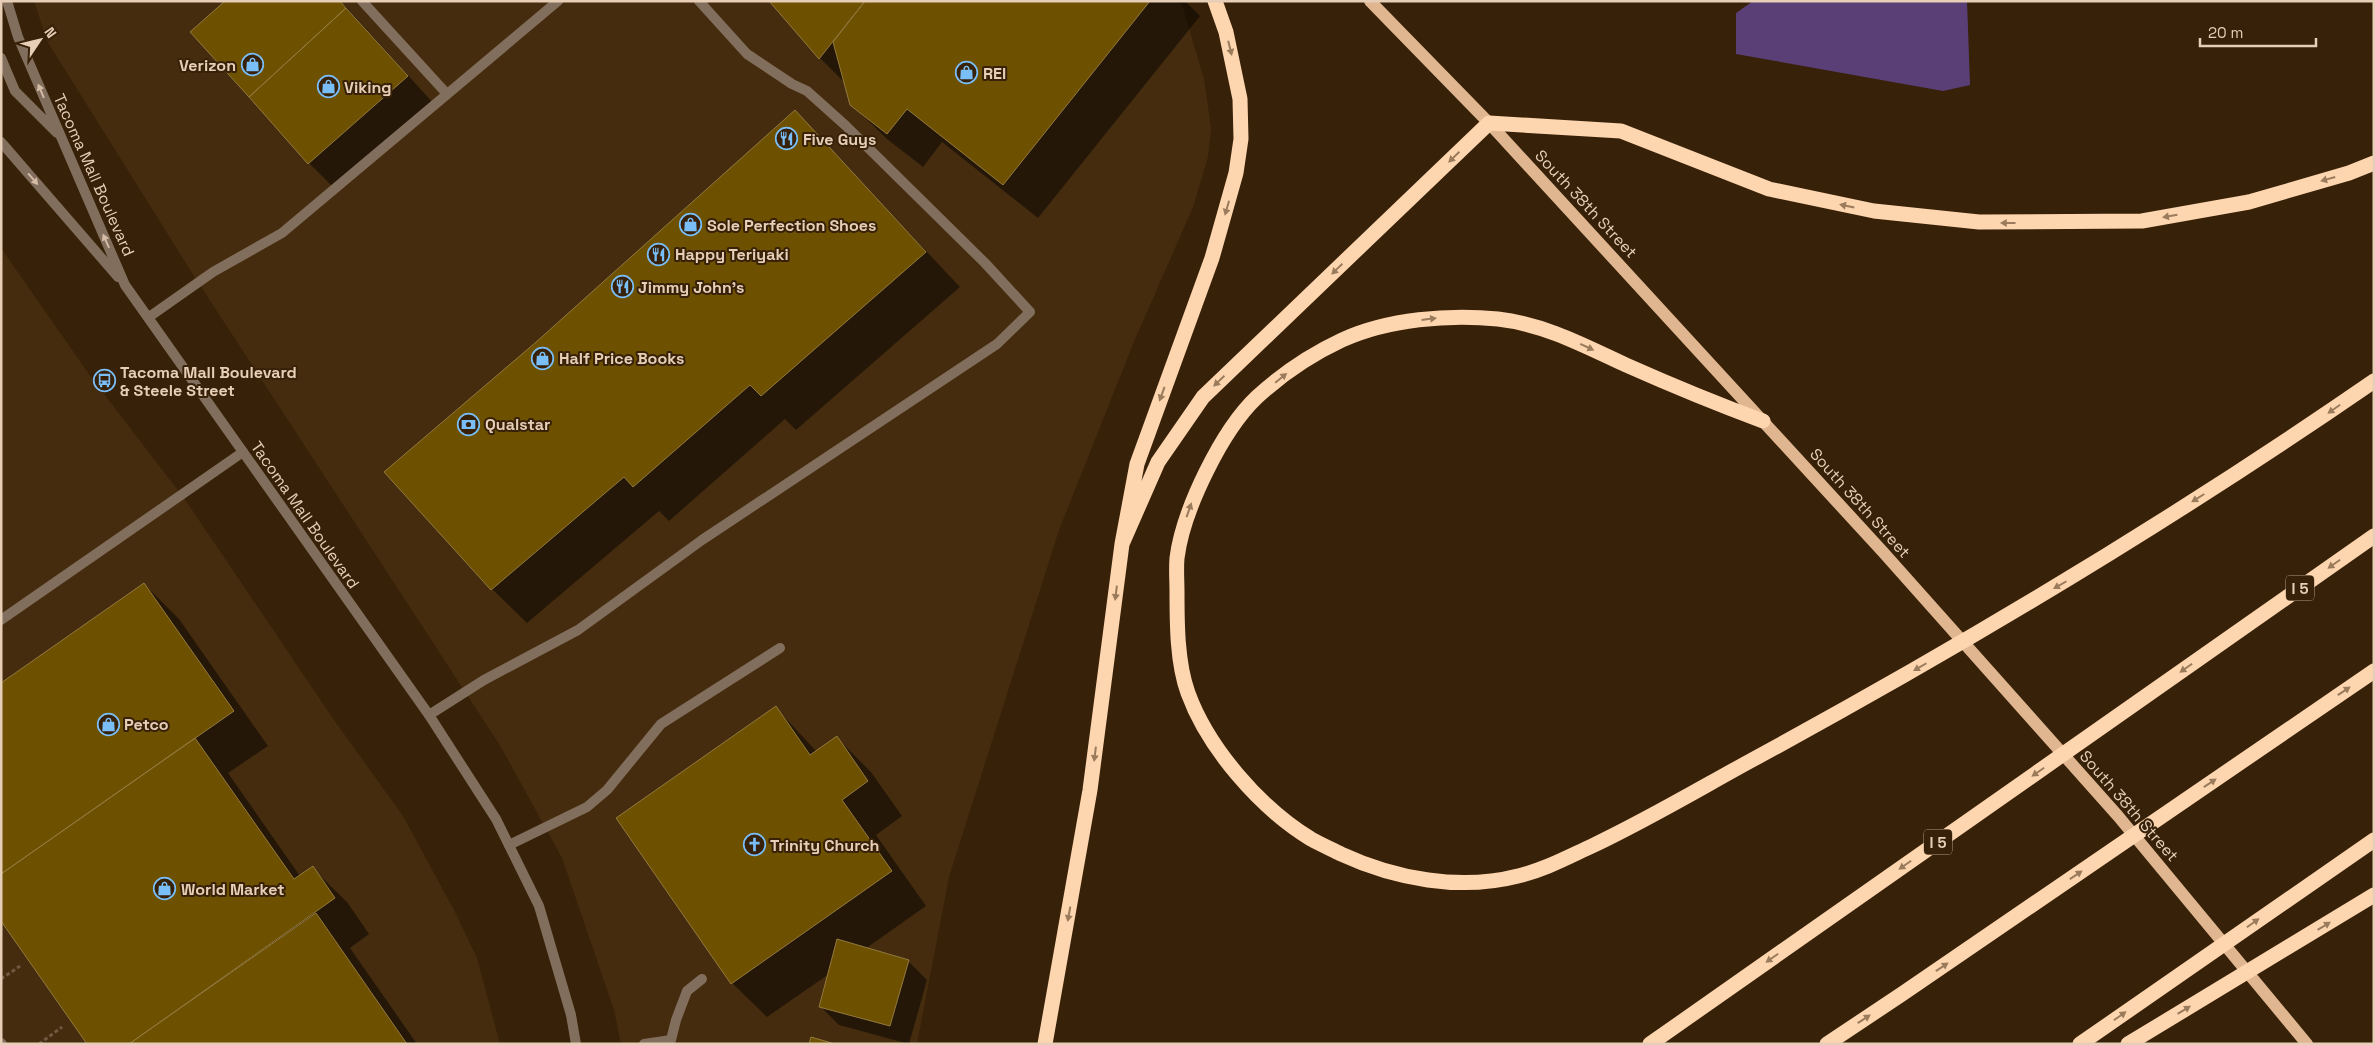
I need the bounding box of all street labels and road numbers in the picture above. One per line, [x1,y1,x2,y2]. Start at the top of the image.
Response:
street label: Tacoma Mall Boulevard [49,91,139,259]
street label: South 38th Street [1530,145,1642,263]
street label: Tacoma Mall Boulevard [246,437,364,593]
street label: South 38th Street [1805,444,1915,562]
road number: I 5 [2286,576,2314,600]
street label: South 38th Street [2075,746,2183,866]
road number: I 5 [1924,830,1952,854]

